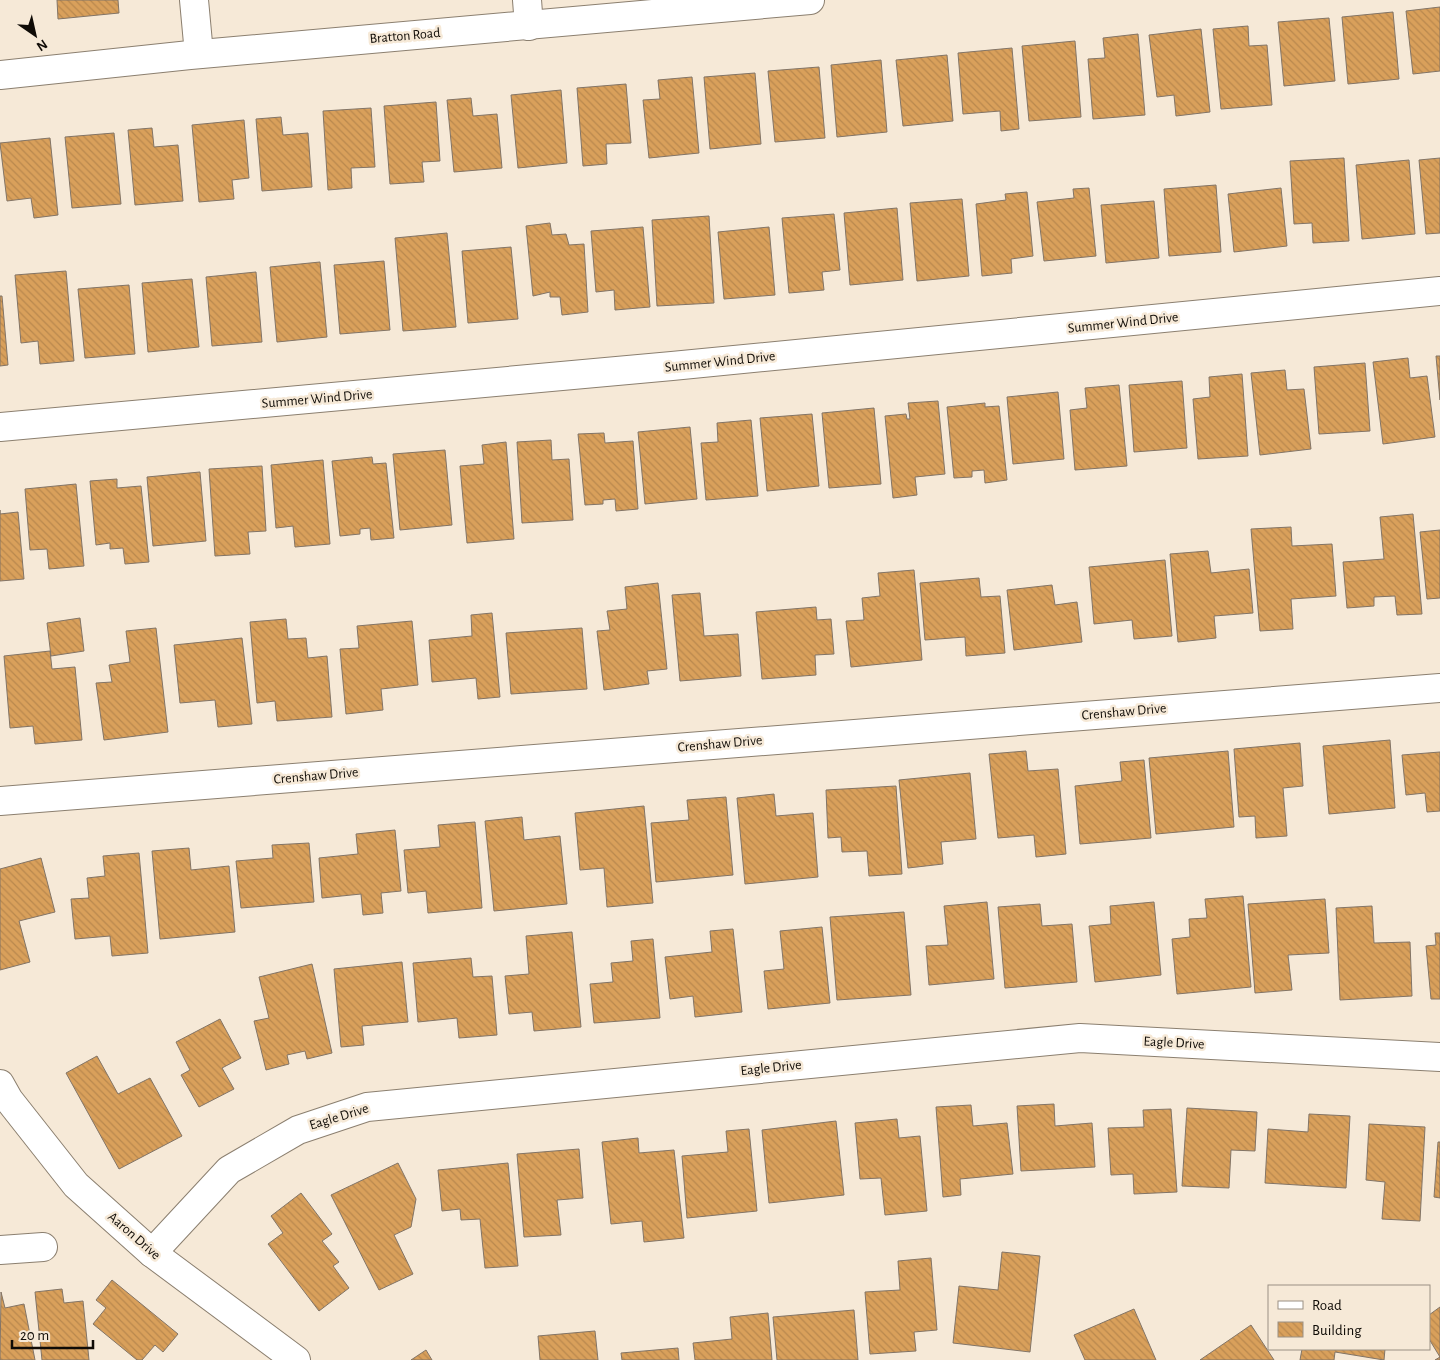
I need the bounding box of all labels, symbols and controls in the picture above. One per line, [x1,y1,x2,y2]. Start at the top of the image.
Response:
north arrow [10,10,60,60]
street label: Bratton Road [369,26,441,46]
text: N [34,36,50,53]
street label: Summer Wind Drive [1067,310,1179,336]
street label: Summer Wind Drive [664,349,776,375]
street label: Summer Wind Drive [261,387,373,411]
street label: Crenshaw Drive [1081,701,1167,723]
street label: Crenshaw Drive [677,733,763,755]
street label: Crenshaw Drive [273,765,359,787]
street label: Eagle Drive [1143,1034,1205,1052]
street label: Eagle Drive [740,1058,802,1078]
street label: Eagle Drive [308,1101,370,1133]
street label: Aaron Drive [105,1210,163,1262]
legend [1268,1285,1430,1350]
text: Road [1312,1298,1342,1313]
scale bar [12,1318,94,1350]
text: Building [1312,1323,1362,1338]
text: 20 m [20,1328,49,1343]

